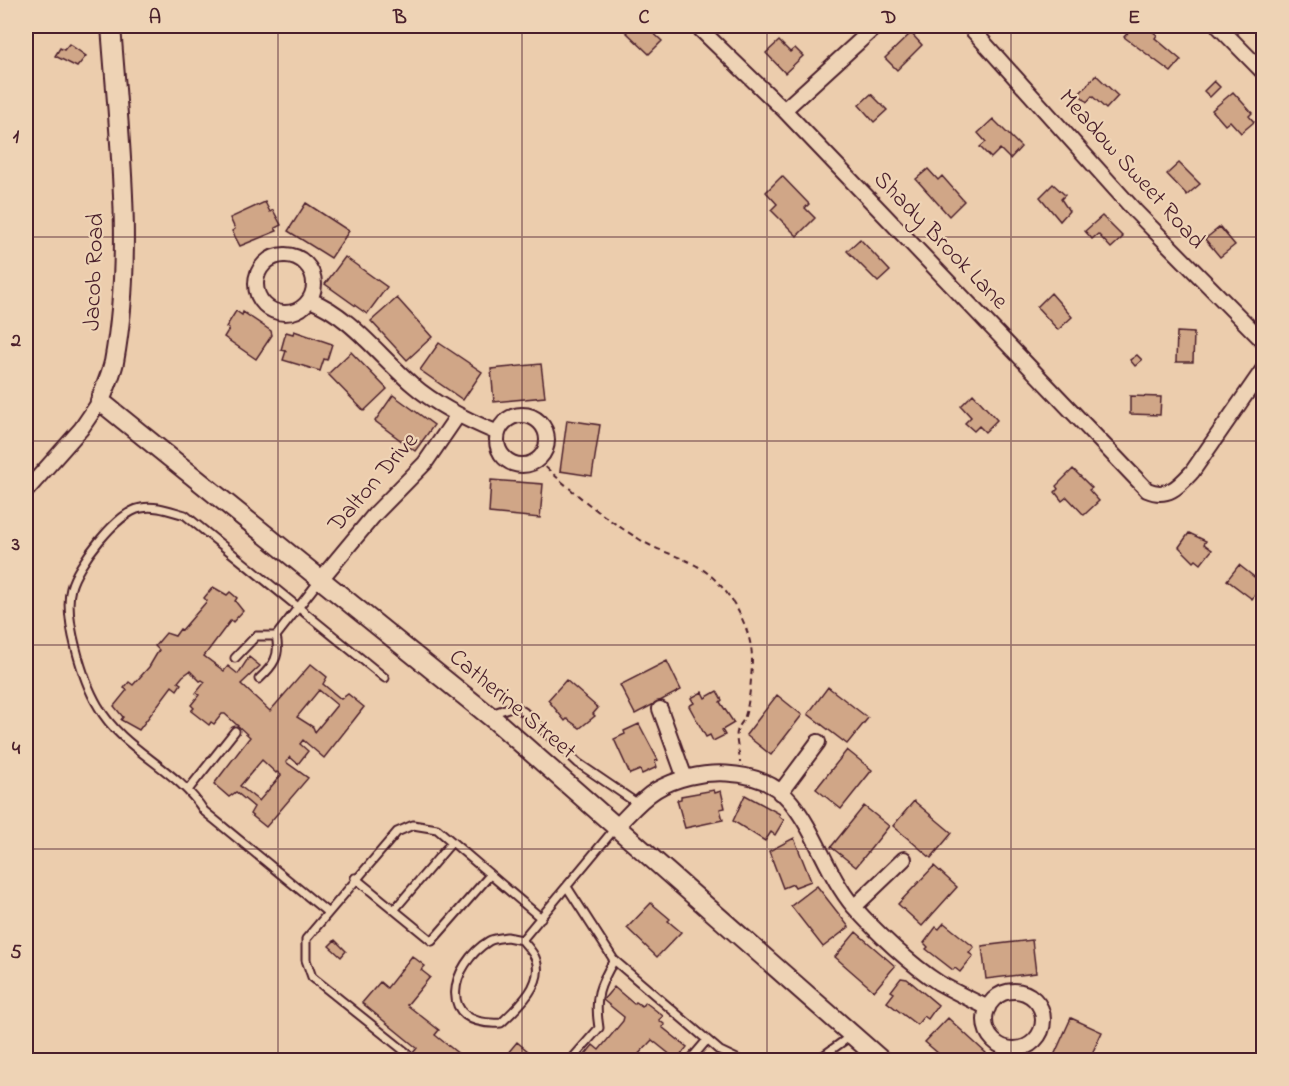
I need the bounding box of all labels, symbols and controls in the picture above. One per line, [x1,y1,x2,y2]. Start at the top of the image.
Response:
text: A [149,4,161,33]
text: B [392,4,407,33]
text: C [639,4,650,33]
text: D [881,4,896,33]
text: E [1128,4,1140,33]
street label: Meadow Sweet Road [1049,82,1213,258]
text: 1 [13,123,20,152]
street label: Shady Brook Lane [864,164,1016,319]
street label: Jacob Road [75,212,115,332]
text: 2 [10,327,21,356]
street label: Dalton Drive [320,425,428,542]
text: 3 [11,531,20,560]
street label: Catherine Street [441,641,583,769]
text: 4 [12,735,21,764]
text: 5 [10,939,22,968]

